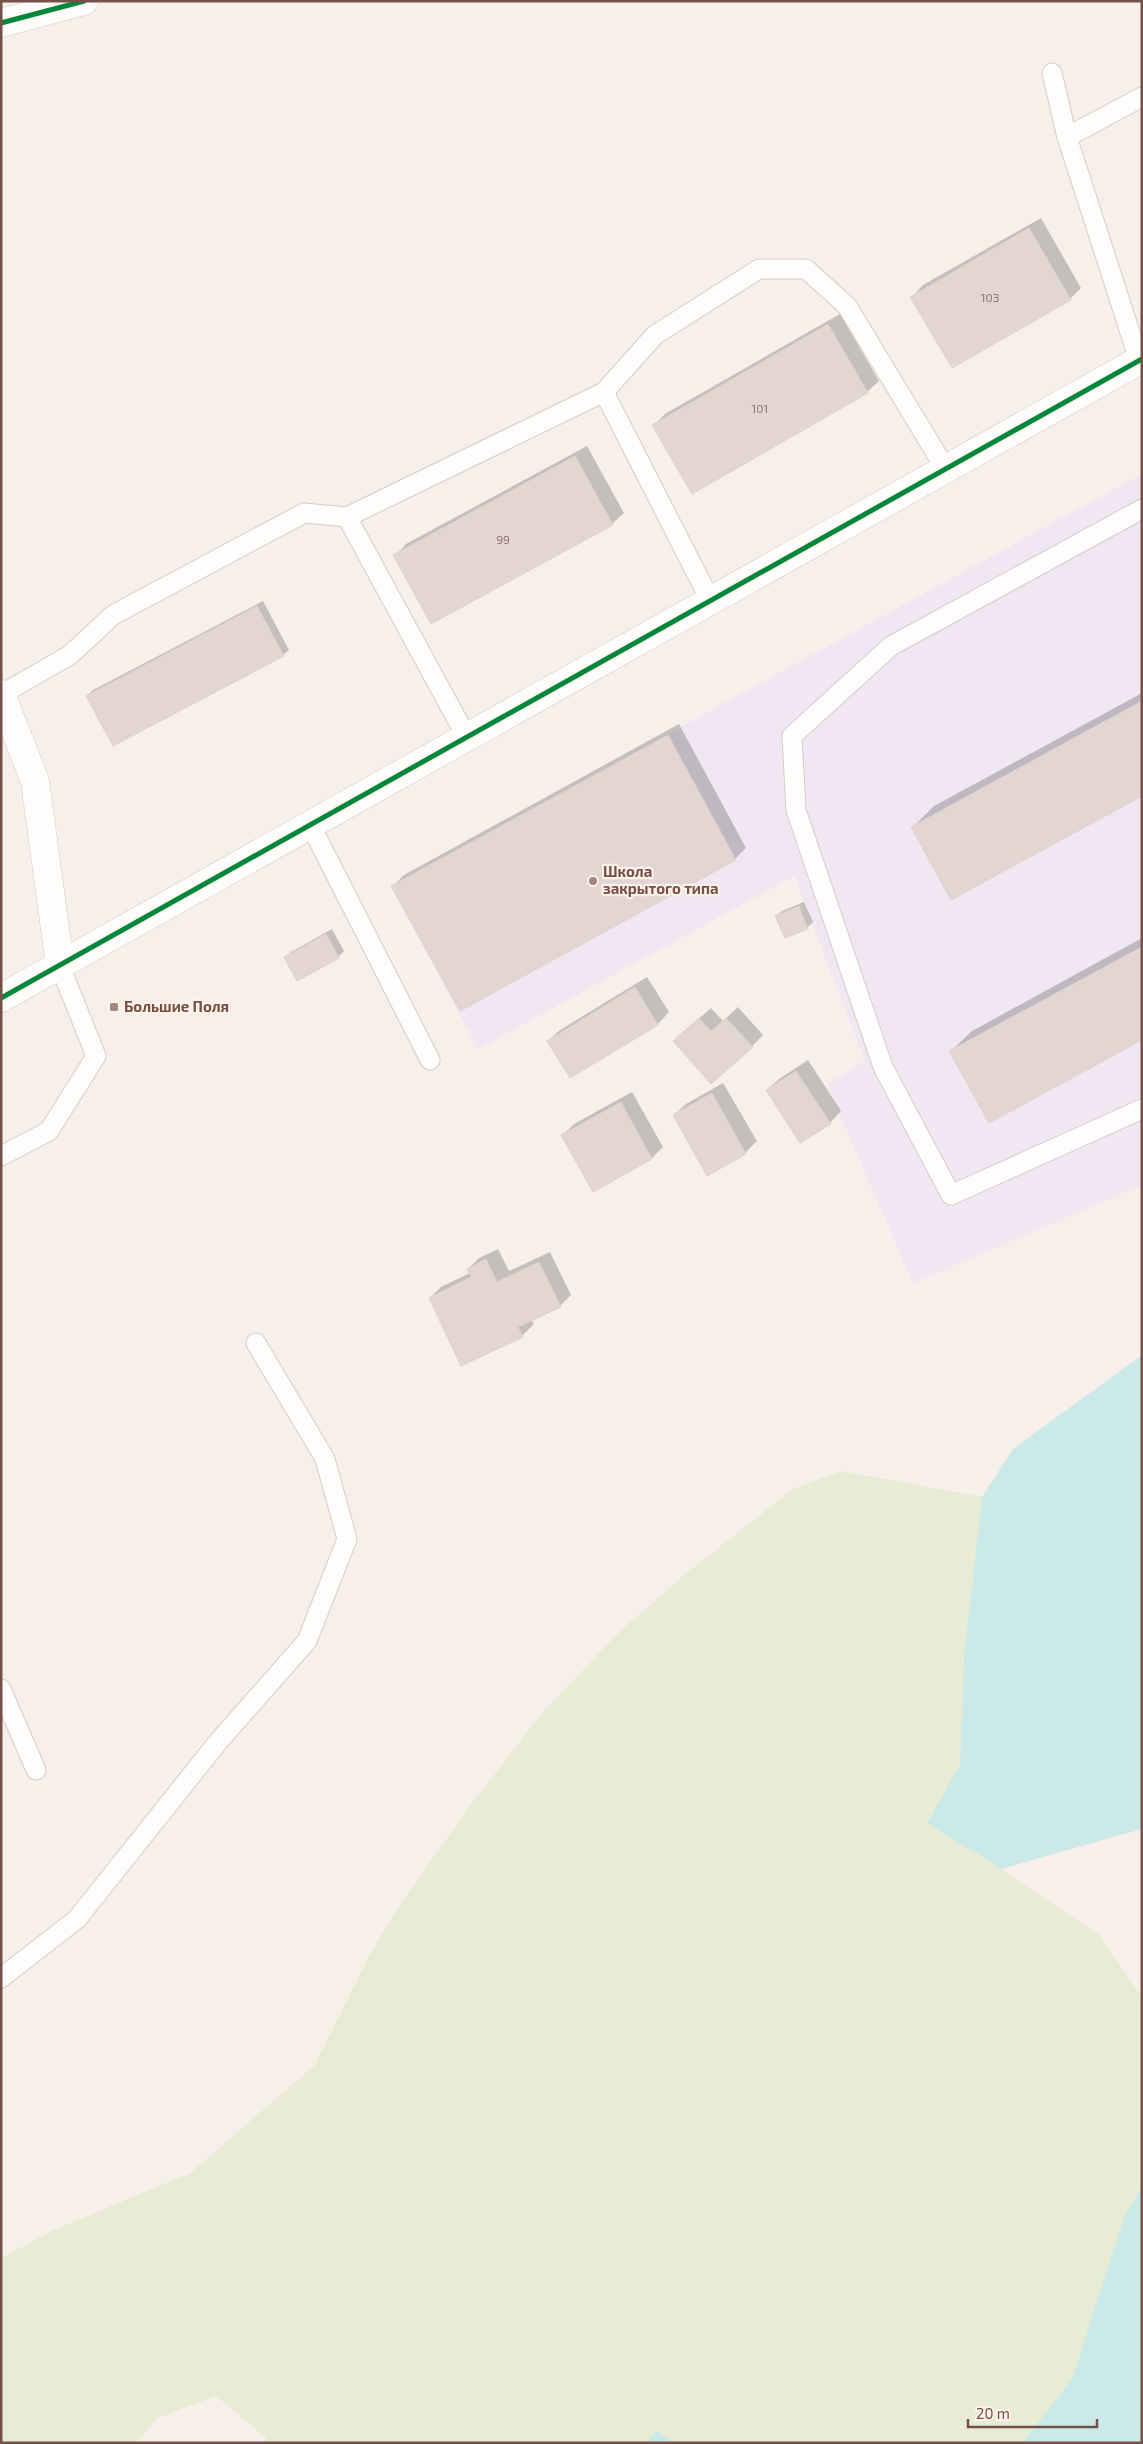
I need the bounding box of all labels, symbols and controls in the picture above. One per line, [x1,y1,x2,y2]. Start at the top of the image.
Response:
house number: 103 [981,290,999,304]
house number: 101 [752,401,768,415]
house number: 99 [496,532,510,546]
place label: Школа закрытого типа [603,862,719,897]
marker: Школа закрытого типа [587,875,599,887]
place label: Большие Поля [124,997,229,1015]
marker: Большие Поля [108,1001,120,1013]
scale bar [968,2396,1097,2428]
text: 20 m [976,2404,1010,2422]

